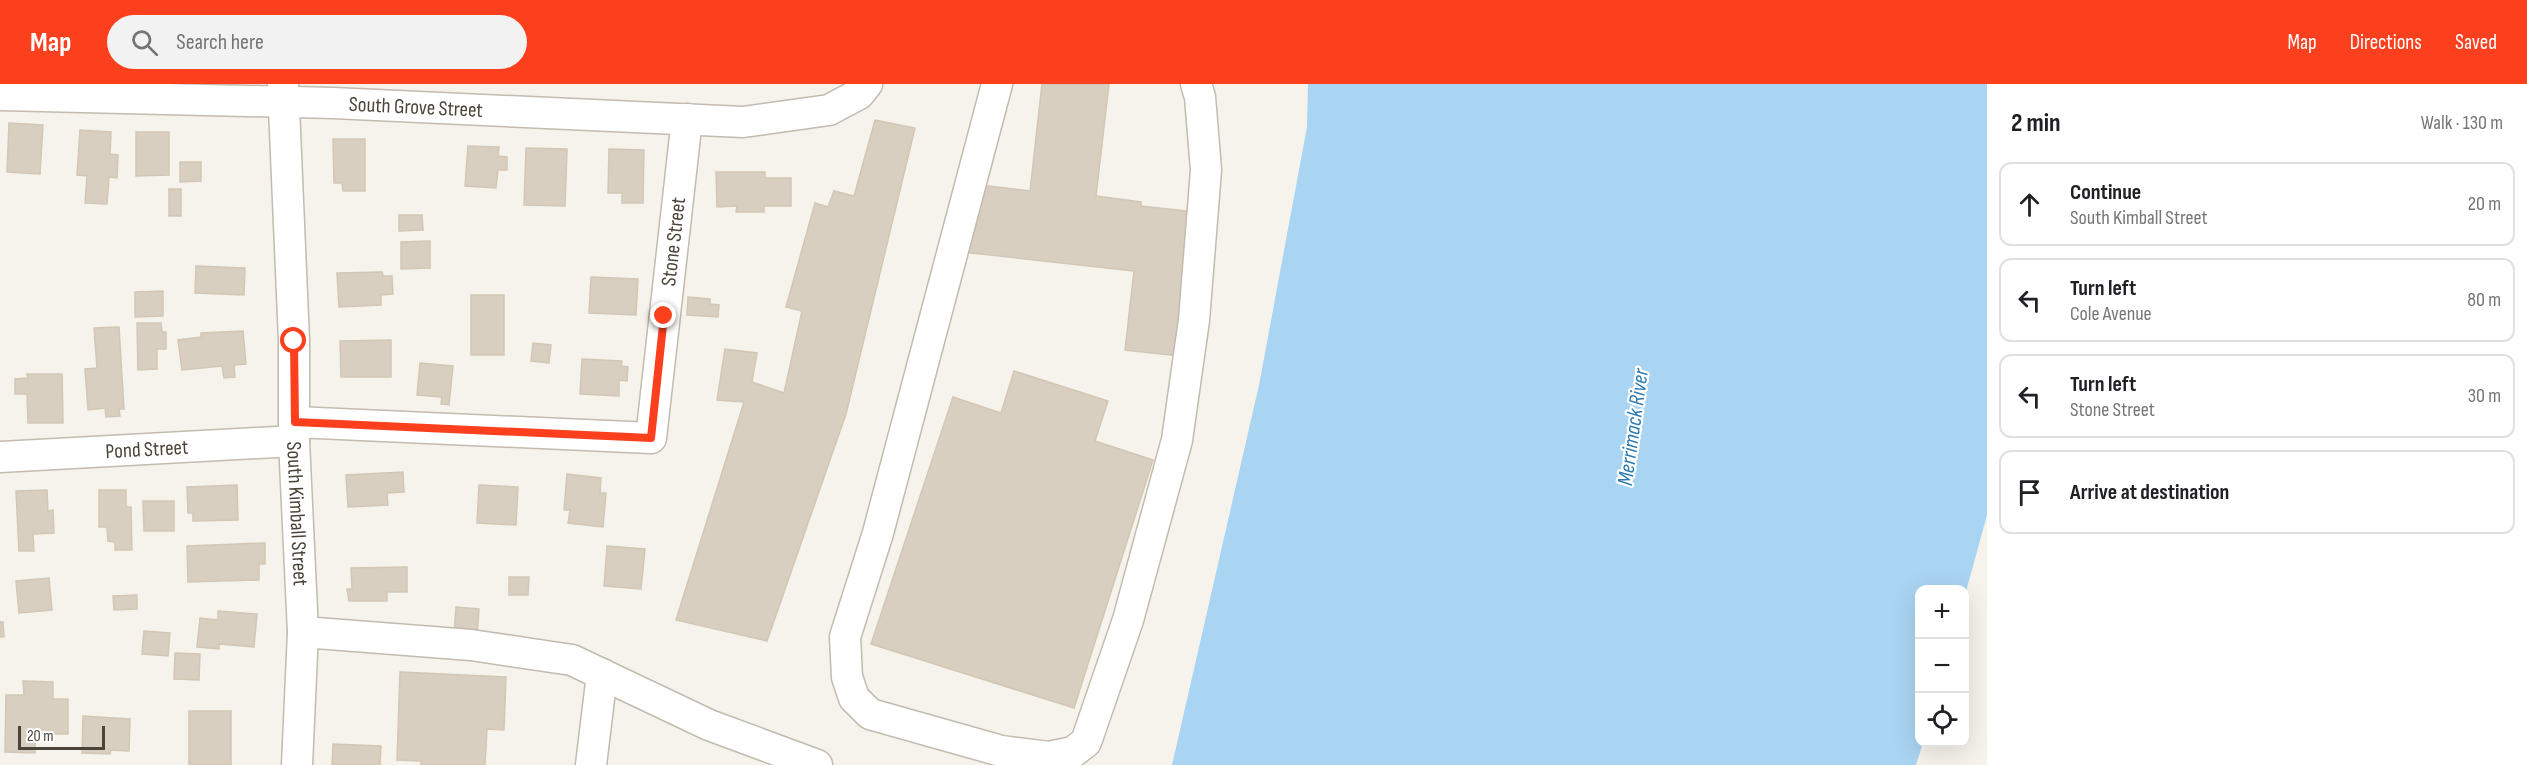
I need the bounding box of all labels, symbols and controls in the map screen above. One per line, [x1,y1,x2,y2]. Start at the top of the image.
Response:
search box [107,15,527,69]
text: Map [30,26,71,59]
icon: search [128,26,161,59]
text: Search here [176,29,264,56]
text: Map [2287,30,2317,55]
text: Directions [2350,30,2422,55]
text: Saved [2455,30,2497,55]
street label: South Grove Street [348,92,483,123]
text: 2 min [2011,108,2061,139]
text: Walk · 130 m [2421,111,2503,135]
text: Continue [2070,179,2141,206]
icon: ahead [2013,188,2046,221]
text: 20 m [2468,192,2501,216]
street label: Stone Street [656,196,691,287]
text: South Kimball Street [2070,206,2208,230]
text: Turn left [2070,275,2136,302]
icon: left [2013,284,2046,317]
text: 80 m [2467,288,2501,312]
route end [650,302,676,328]
text: Cole Avenue [2070,302,2152,326]
route start [280,327,306,353]
water label: Merrimack River [1612,366,1655,487]
text: Turn left [2070,371,2136,398]
icon: left [2013,380,2046,413]
text: 30 m [2468,384,2501,408]
text: Stone Street [2070,398,2155,422]
street label: Pond Street [105,435,189,464]
street label: South Kimball Street [281,441,313,586]
icon: arrive [2013,476,2046,509]
text: Arrive at destination [2070,479,2229,506]
map controls [1915,585,1969,747]
button: + [1915,585,1969,639]
button: − [1915,639,1969,693]
button: locate [1915,693,1969,747]
scale bar [18,723,105,750]
text: 20 m [27,727,54,746]

